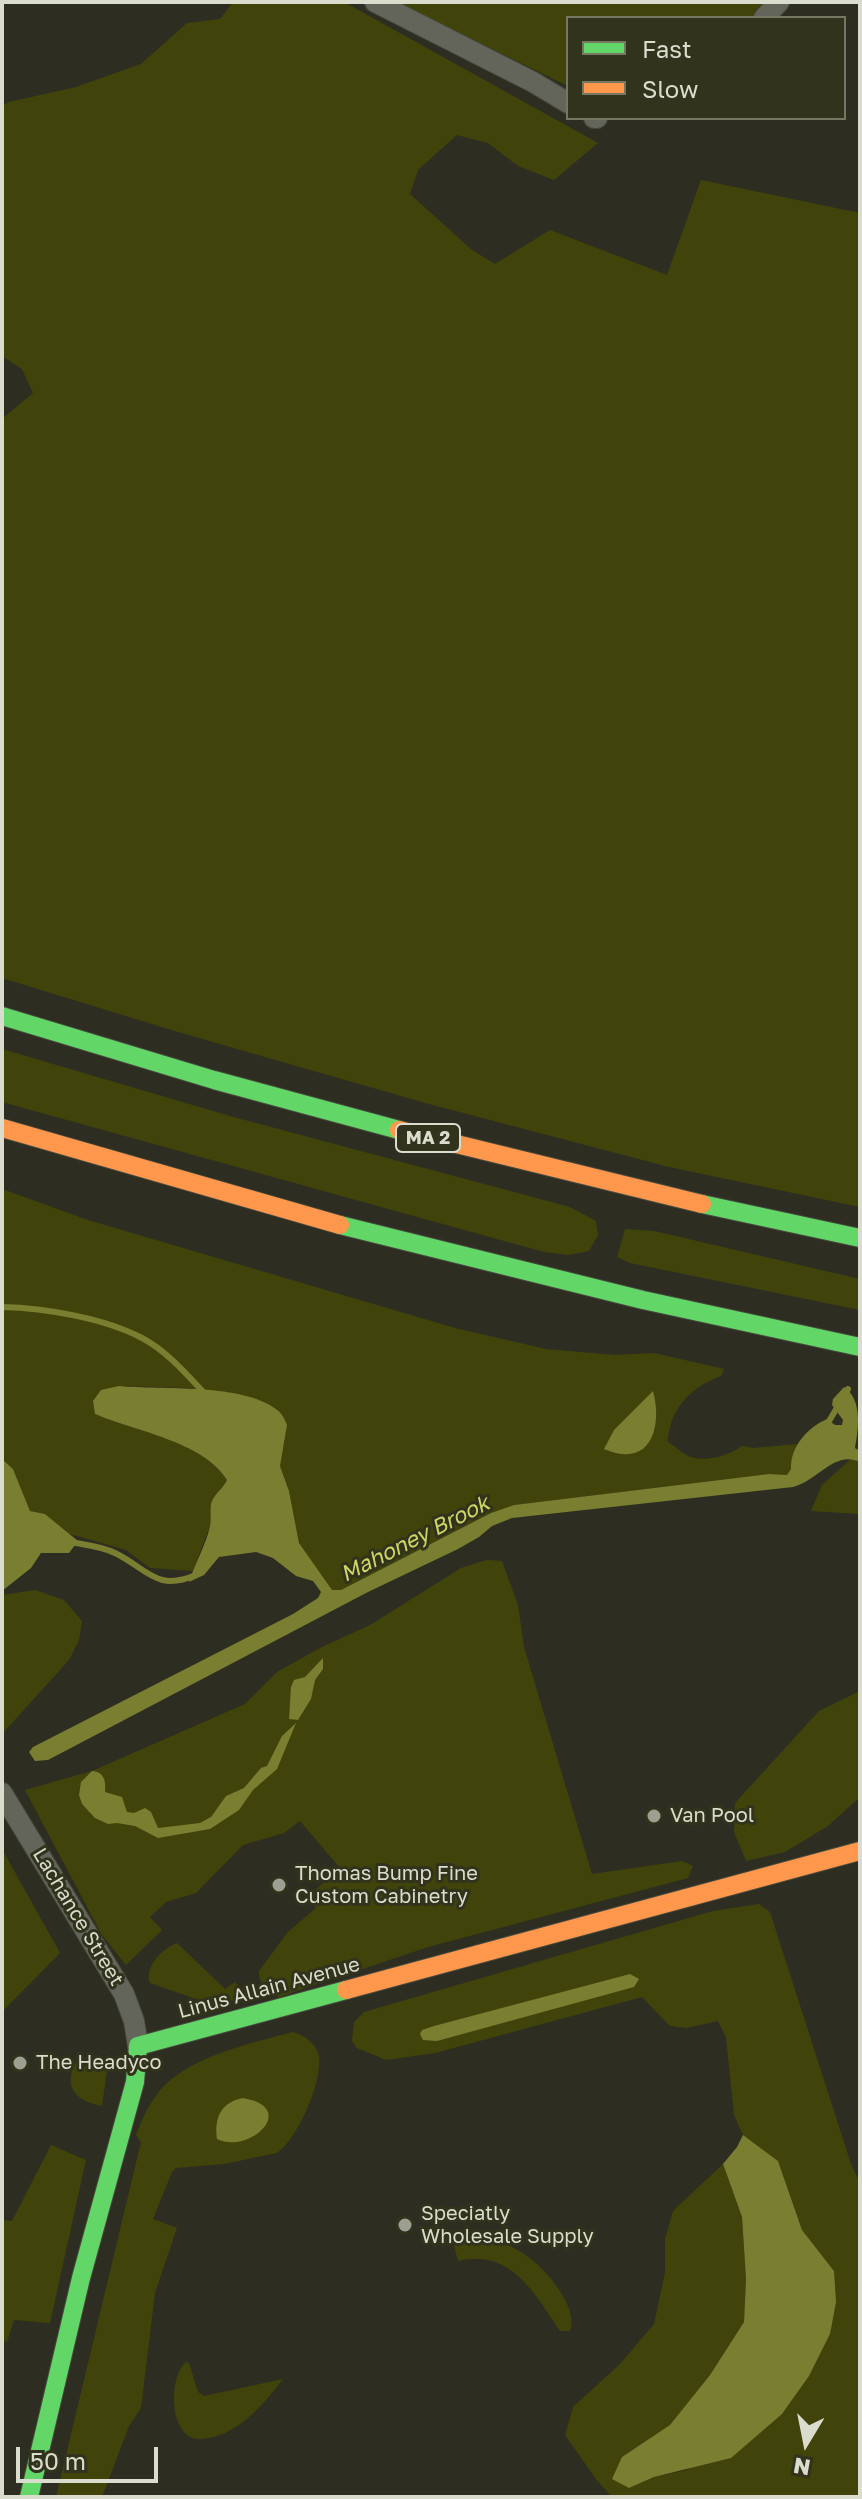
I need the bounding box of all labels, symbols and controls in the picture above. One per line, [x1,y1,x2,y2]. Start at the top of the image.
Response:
legend [566,16,846,120]
text: Fast [642,34,692,63]
text: Slow [642,74,698,103]
road number: MA 2 [396,1124,460,1152]
water label: Mahoney Brook [336,1490,494,1588]
place label: Van Pool [670,1804,754,1828]
marker: Van Pool [645,1807,663,1825]
street label: Lachance Street [27,1844,129,1990]
place label: Thomas Bump Fine Custom Cabinetry [295,1862,478,1909]
marker: Thomas Bump Fine Custom Cabinetry [270,1876,288,1894]
street label: Linus Allain Avenue [176,1952,362,2024]
place label: The Headyco [36,2051,161,2075]
marker: The Headyco [11,2054,29,2072]
place label: Speciatly Wholesale Supply [421,2202,594,2249]
marker: Speciatly Wholesale Supply [396,2216,414,2234]
north arrow [766,2403,846,2483]
scale bar [20,2431,162,2481]
text: 50 m [30,2446,86,2475]
text: N [791,2452,812,2482]

